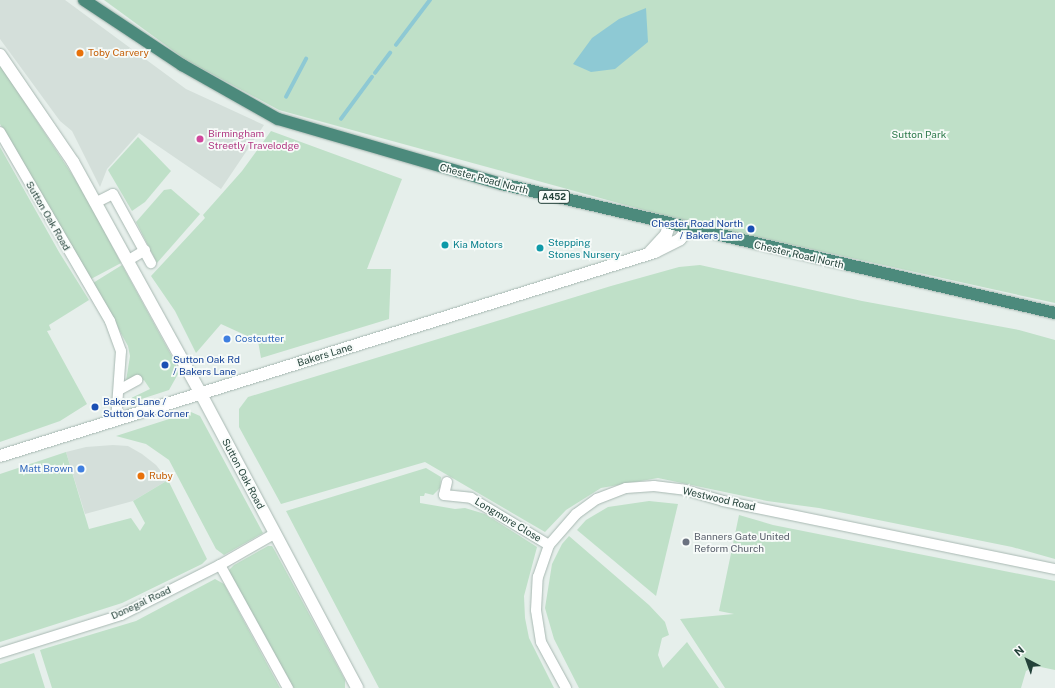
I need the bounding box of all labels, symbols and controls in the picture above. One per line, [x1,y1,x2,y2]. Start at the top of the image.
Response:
place label: Toby Carvery [88,47,149,59]
marker: Toby Carvery [75,48,85,58]
place label: Birmingham Streetly Travelodge [208,127,299,150]
park label: Sutton Park [892,129,946,141]
marker: Birmingham Streetly Travelodge [195,134,205,144]
street label: Chester Road North [438,161,530,197]
street label: Sutton Oak Road [23,179,73,253]
road number: A452 [537,190,571,204]
place label: Chester Road North / Bakers Lane [651,217,743,240]
marker: Chester Road North / Bakers Lane [746,224,756,234]
place label: Stepping Stones Nursery [548,236,620,260]
place label: Kia Motors [453,239,503,251]
street label: Chester Road North [753,239,845,271]
marker: Kia Motors [440,240,450,250]
marker: Stepping Stones Nursery [535,243,545,253]
place label: Costcutter [235,333,284,345]
marker: Costcutter [222,334,232,344]
street label: Bakers Lane [296,341,354,369]
place label: Sutton Oak Rd / Bakers Lane [173,353,240,376]
marker: Sutton Oak Rd / Bakers Lane [160,360,170,370]
place label: Bakers Lane / Sutton Oak Corner [103,395,189,418]
marker: Bakers Lane / Sutton Oak Corner [90,402,100,412]
street label: Sutton Oak Road [219,437,267,511]
place label: Matt Brown [19,463,73,475]
marker: Matt Brown [76,464,86,474]
place label: Ruby [149,470,173,482]
marker: Ruby [136,471,146,481]
street label: Westwood Road [681,485,757,513]
street label: Longmore Close [473,495,543,545]
place label: Banners Gate United Reform Church [694,530,790,554]
marker: Banners Gate United Reform Church [681,537,691,547]
street label: Donegal Road [109,584,173,622]
north arrow [1007,640,1047,680]
text: N [1012,644,1026,658]

